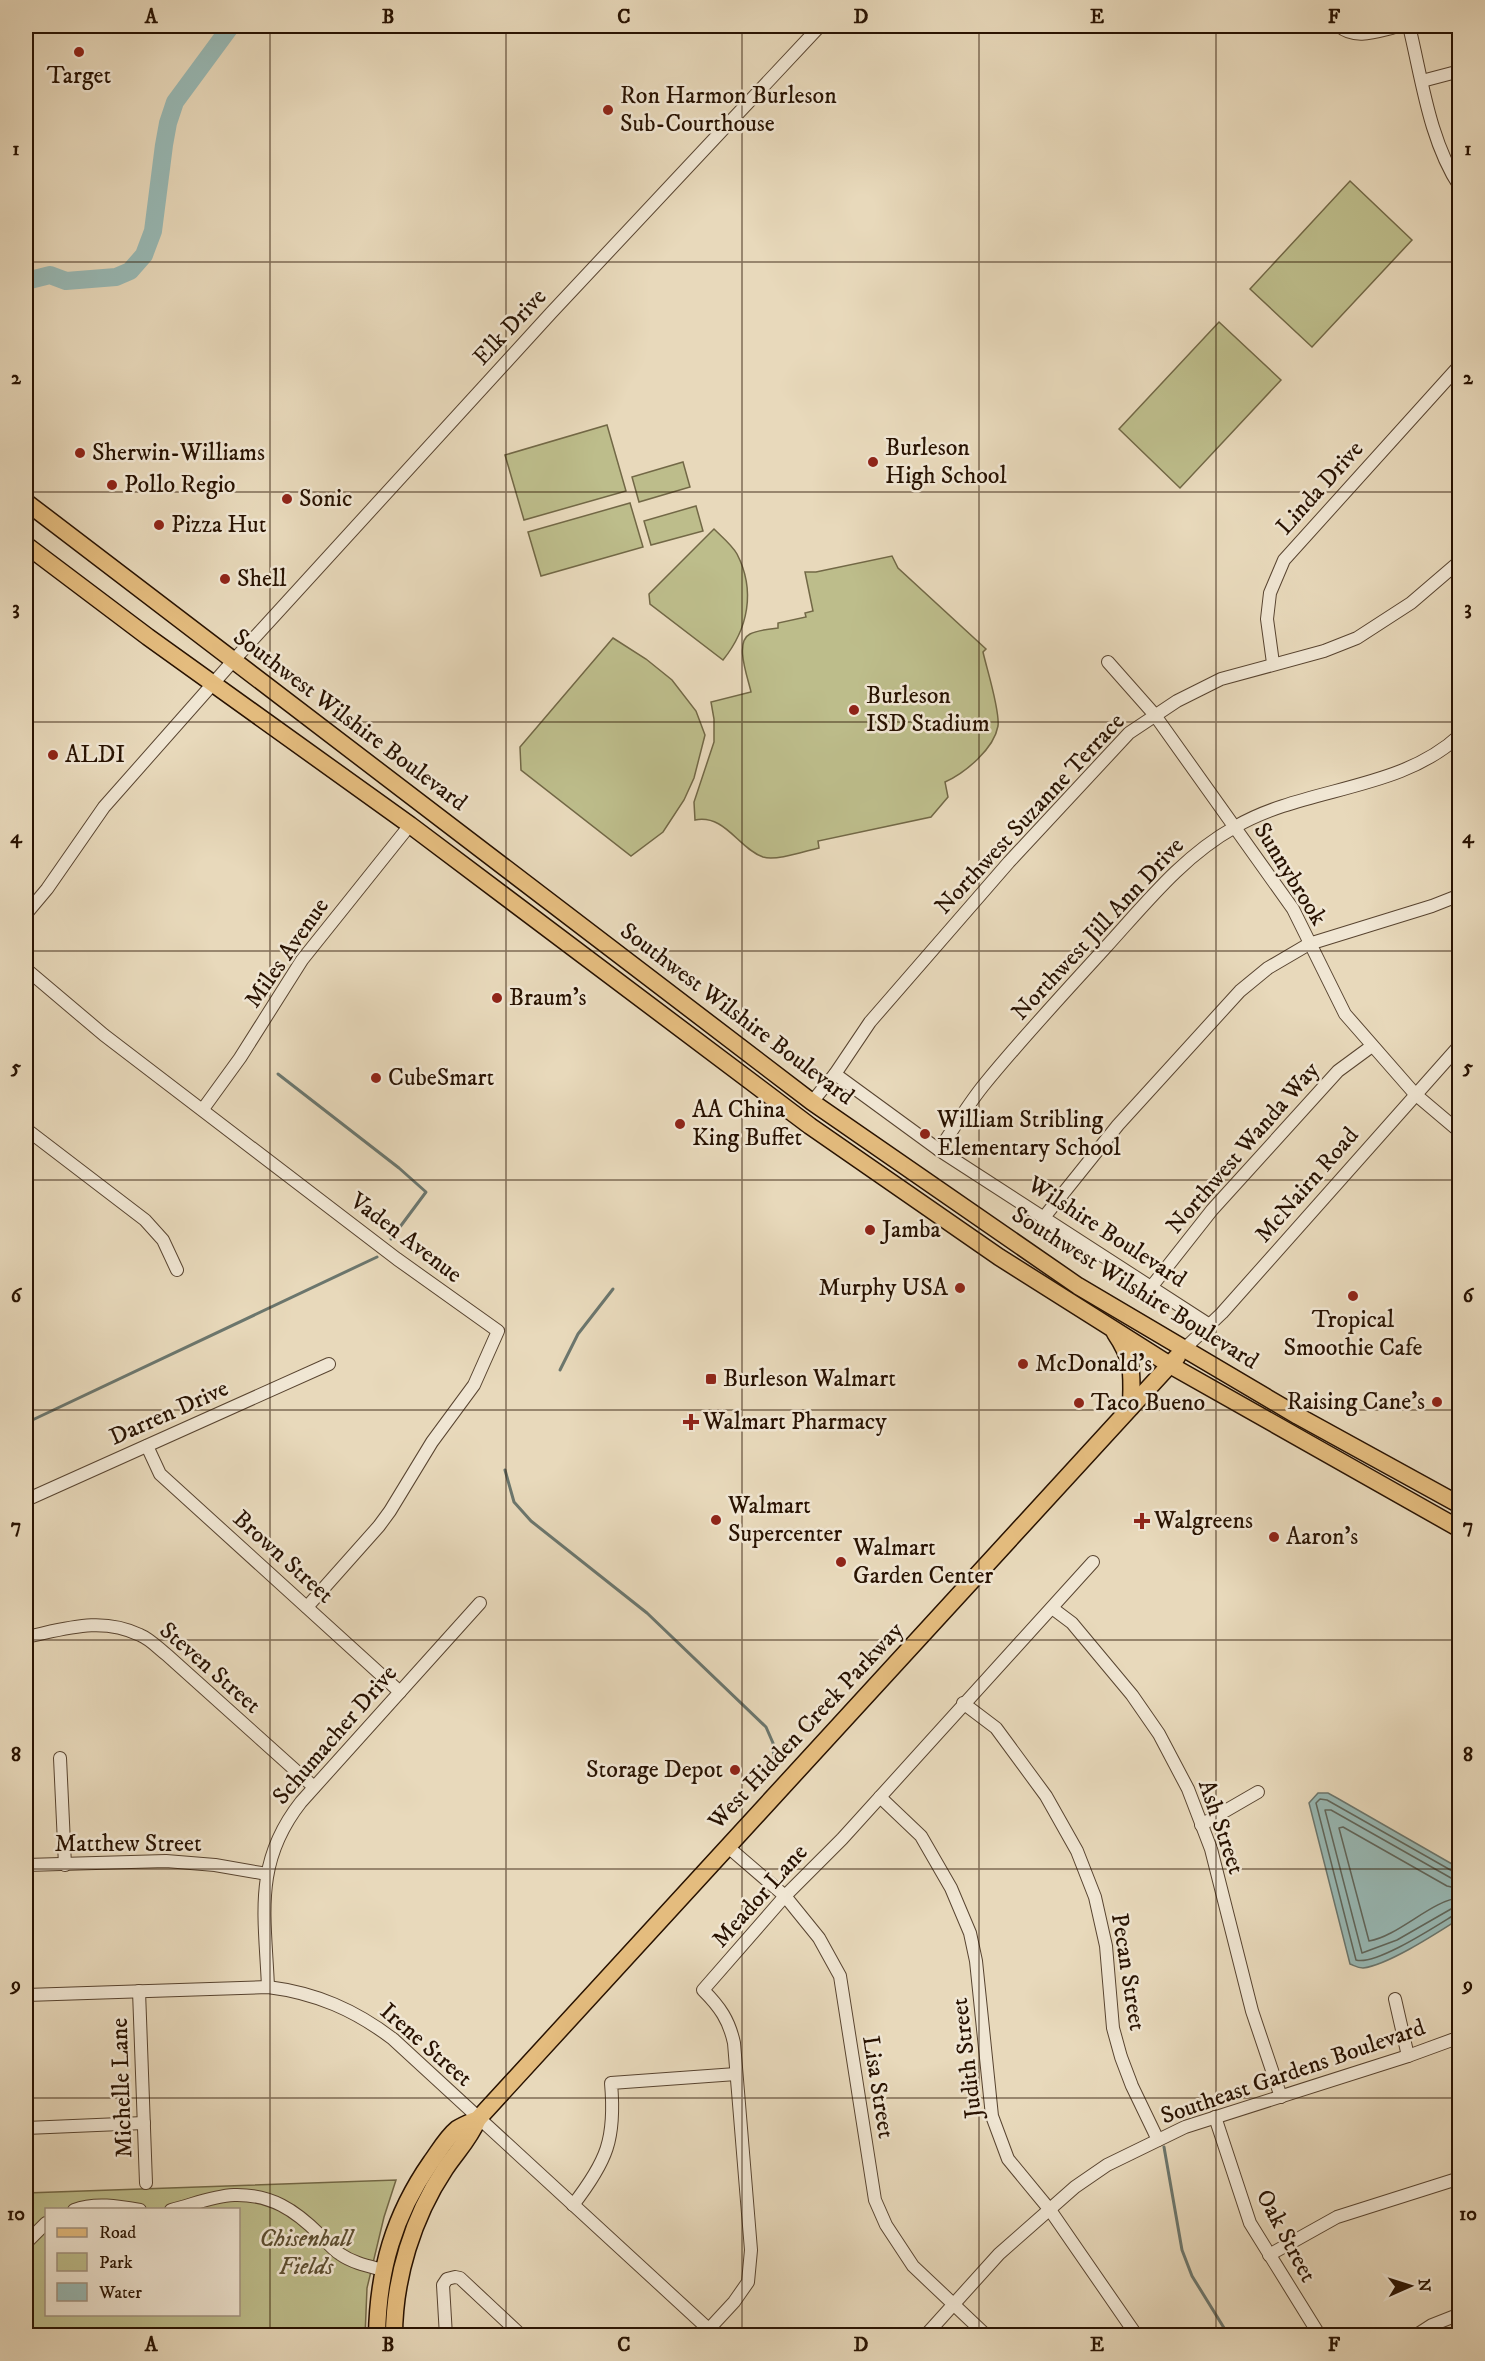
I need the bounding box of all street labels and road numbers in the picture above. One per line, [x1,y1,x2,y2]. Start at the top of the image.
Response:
street label: Elk Drive [467,282,553,372]
street label: Linda Drive [1270,435,1370,541]
street label: Southwest Wilshire Boulevard [227,622,473,818]
street label: Northwest Suzanne Terrace [929,707,1131,921]
street label: Sunnybrook [1247,817,1333,931]
street label: Northwest Jill Ann Drive [1005,831,1191,1027]
street label: Miles Avenue [238,892,336,1014]
street label: Southwest Wilshire Boulevard [614,916,860,1112]
street label: Northwest Wanda Way [1160,1055,1326,1240]
street label: McNairn Road [1249,1121,1365,1249]
street label: Wilshire Boulevard [1021,1169,1192,1294]
street label: Vaden Avenue [343,1185,468,1290]
street label: Southwest Wilshire Boulevard [1006,1200,1264,1376]
street label: Darren Drive [105,1373,233,1453]
street label: Brown Street [226,1504,340,1610]
street label: Steven Street [153,1616,267,1721]
street label: West Hidden Creek Parkway [701,1616,910,1837]
street label: Schumacher Drive [266,1659,404,1811]
street label: Ash Street [1191,1776,1251,1878]
street label: Matthew Street [54,1829,202,1859]
street label: Meador Lane [706,1838,814,1954]
street label: Pecan Street [1104,1911,1152,2033]
street label: Judith Street [945,1996,990,2122]
street label: Irene Street [373,1997,479,2094]
street label: Southeast Gardens Boulevard [1157,2013,1429,2131]
street label: Michelle Lane [105,2017,139,2159]
street label: Lisa Street [855,2033,901,2141]
street label: Oak Street [1249,2184,1323,2288]

